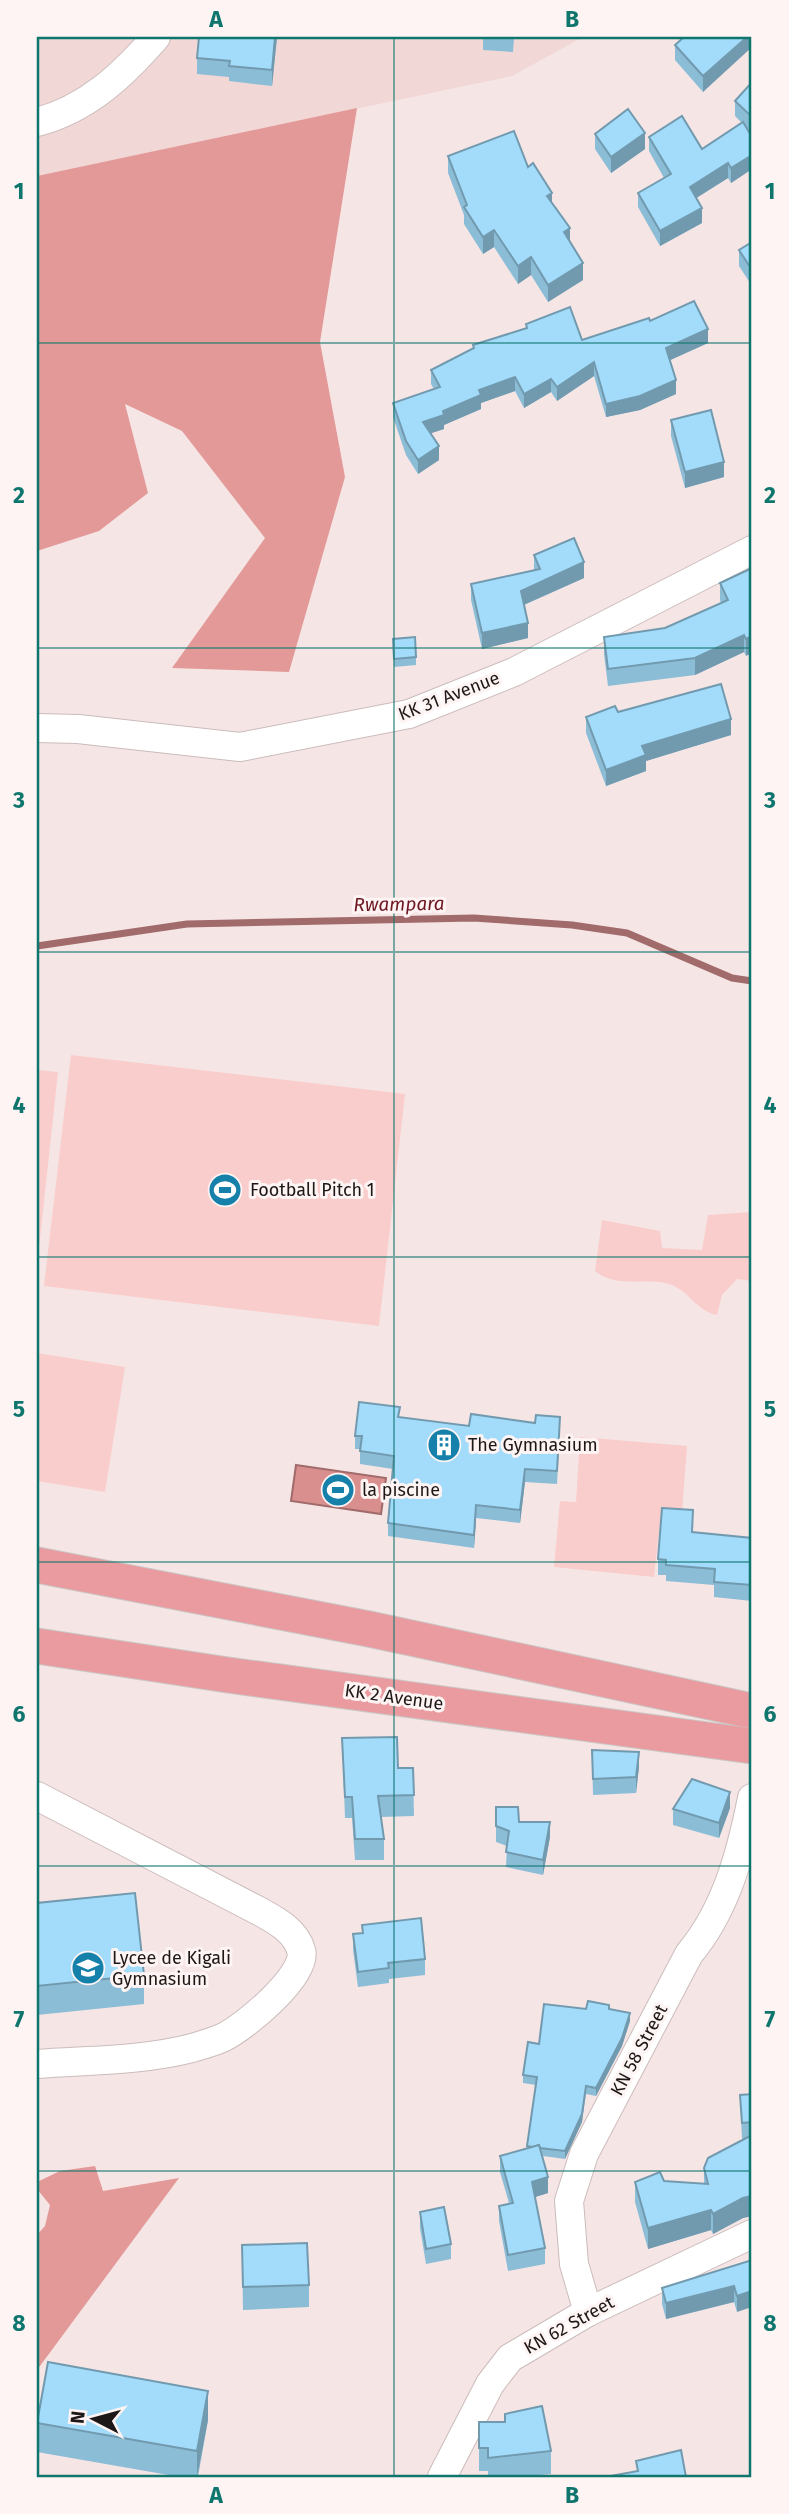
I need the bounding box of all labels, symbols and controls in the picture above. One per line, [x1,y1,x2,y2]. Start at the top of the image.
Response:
text: A [208,5,223,33]
text: B [565,5,579,33]
text: 1 [14,177,24,205]
text: 1 [765,177,775,205]
text: 2 [13,481,25,509]
text: 2 [764,481,776,509]
street label: KK 31 Avenue [395,667,503,725]
text: 3 [12,786,25,814]
text: 3 [763,786,776,814]
water label: Rwampara [353,892,445,916]
text: 4 [13,1091,26,1119]
text: 4 [764,1091,777,1119]
sports icon: Football Pitch 1 [206,1171,244,1209]
place label: Football Pitch 1 [250,1179,375,1201]
text: 5 [13,1395,25,1423]
text: 5 [764,1395,776,1423]
building icon: The Gymnasium [425,1426,463,1464]
place label: The Gymnasium [468,1434,598,1456]
sports icon: la piscine [319,1471,357,1509]
place label: la piscine [362,1479,440,1501]
street label: KK 2 Avenue [343,1679,445,1715]
text: 6 [13,1700,26,1728]
text: 6 [764,1700,777,1728]
place label: Lycee de Kigali Gymnasium [112,1947,231,1990]
school or university icon: Lycee de Kigali Gymnasium [69,1949,107,1987]
street label: KN 58 Street [606,2000,672,2099]
text: 7 [14,2005,25,2033]
text: 7 [765,2005,776,2033]
street label: KN 62 Street [520,2291,618,2359]
text: 8 [12,2309,26,2337]
text: 8 [763,2309,777,2337]
north arrow [60,2384,130,2454]
text: N [65,2410,90,2425]
text: A [208,2481,223,2509]
text: B [565,2481,579,2509]

